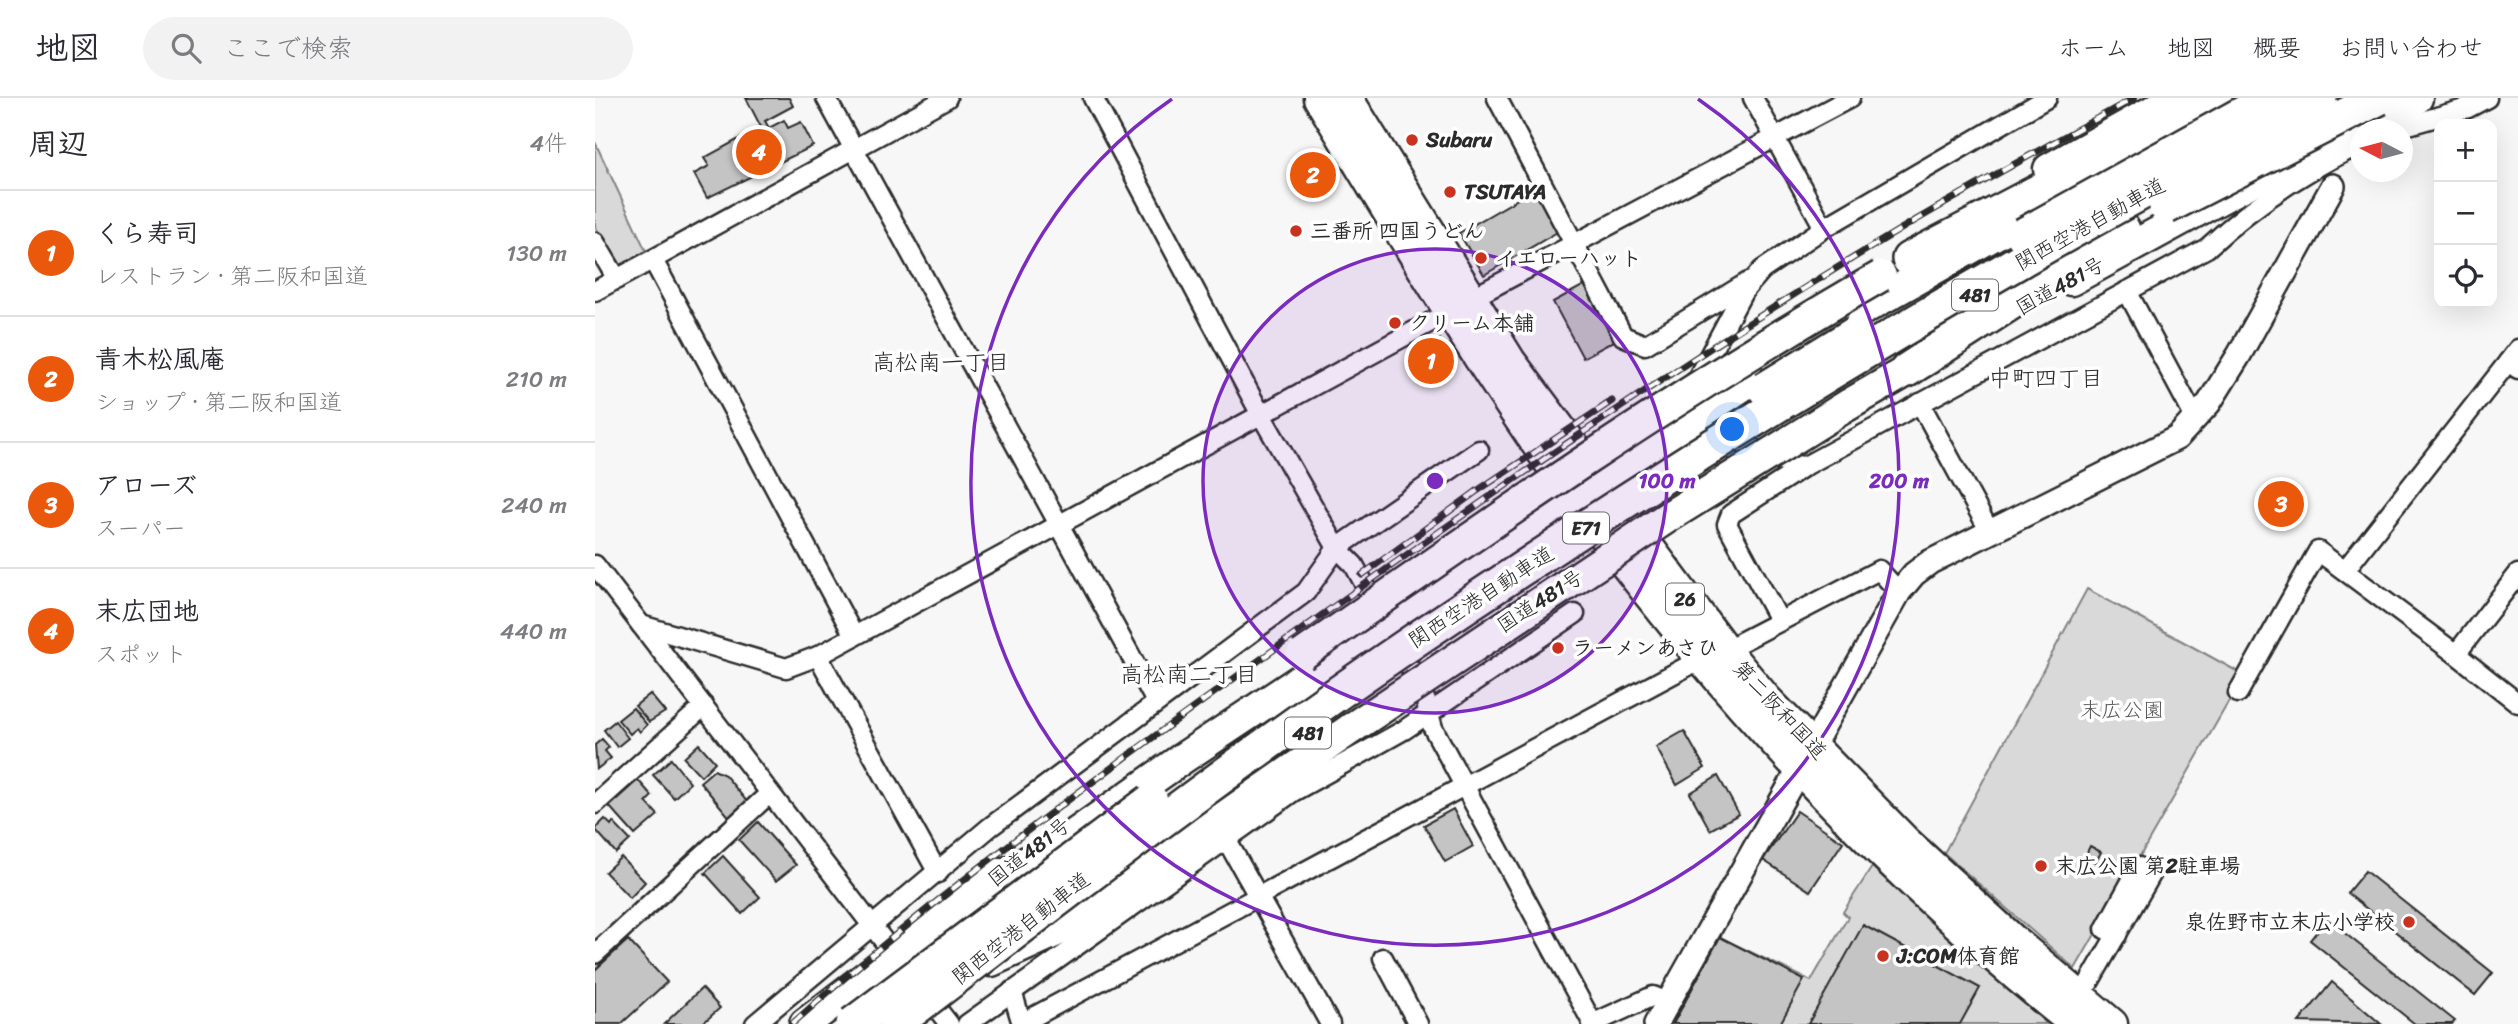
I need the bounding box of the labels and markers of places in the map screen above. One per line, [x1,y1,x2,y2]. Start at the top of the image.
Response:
place label: Subaru [1425,121,1493,159]
pin: 4 [736,126,782,178]
marker: Subaru [1404,132,1420,148]
pin: 2 [1290,149,1336,201]
place label: TSUTAYA [1464,173,1546,211]
marker: TSUTAYA [1442,184,1458,200]
place label: 三番所 四国うどん [1310,212,1484,250]
marker: 三番所 四国うどん [1288,223,1304,239]
place label: イエローハット [1495,239,1642,277]
marker: イエローハット [1473,250,1489,266]
place label: クリーム本舗 [1409,304,1534,342]
marker: クリーム本舗 [1387,315,1403,331]
pin: 1 [1408,335,1454,387]
centre of rings [1423,469,1447,493]
pin: 3 [2258,478,2304,530]
place label: ラーメンあさひ [1572,629,1718,667]
marker: ラーメンあさひ [1550,640,1566,656]
place label: 末広公園 第2駐車場 [2055,847,2241,885]
marker: 末広公園 第2駐車場 [2033,858,2049,874]
place label: 泉佐野市立末広小学校 [2185,903,2395,941]
marker: 泉佐野市立末広小学校 [2401,914,2417,930]
place label: J:COM体育館 [1896,937,2020,975]
marker: J:COM体育館 [1875,948,1891,964]

